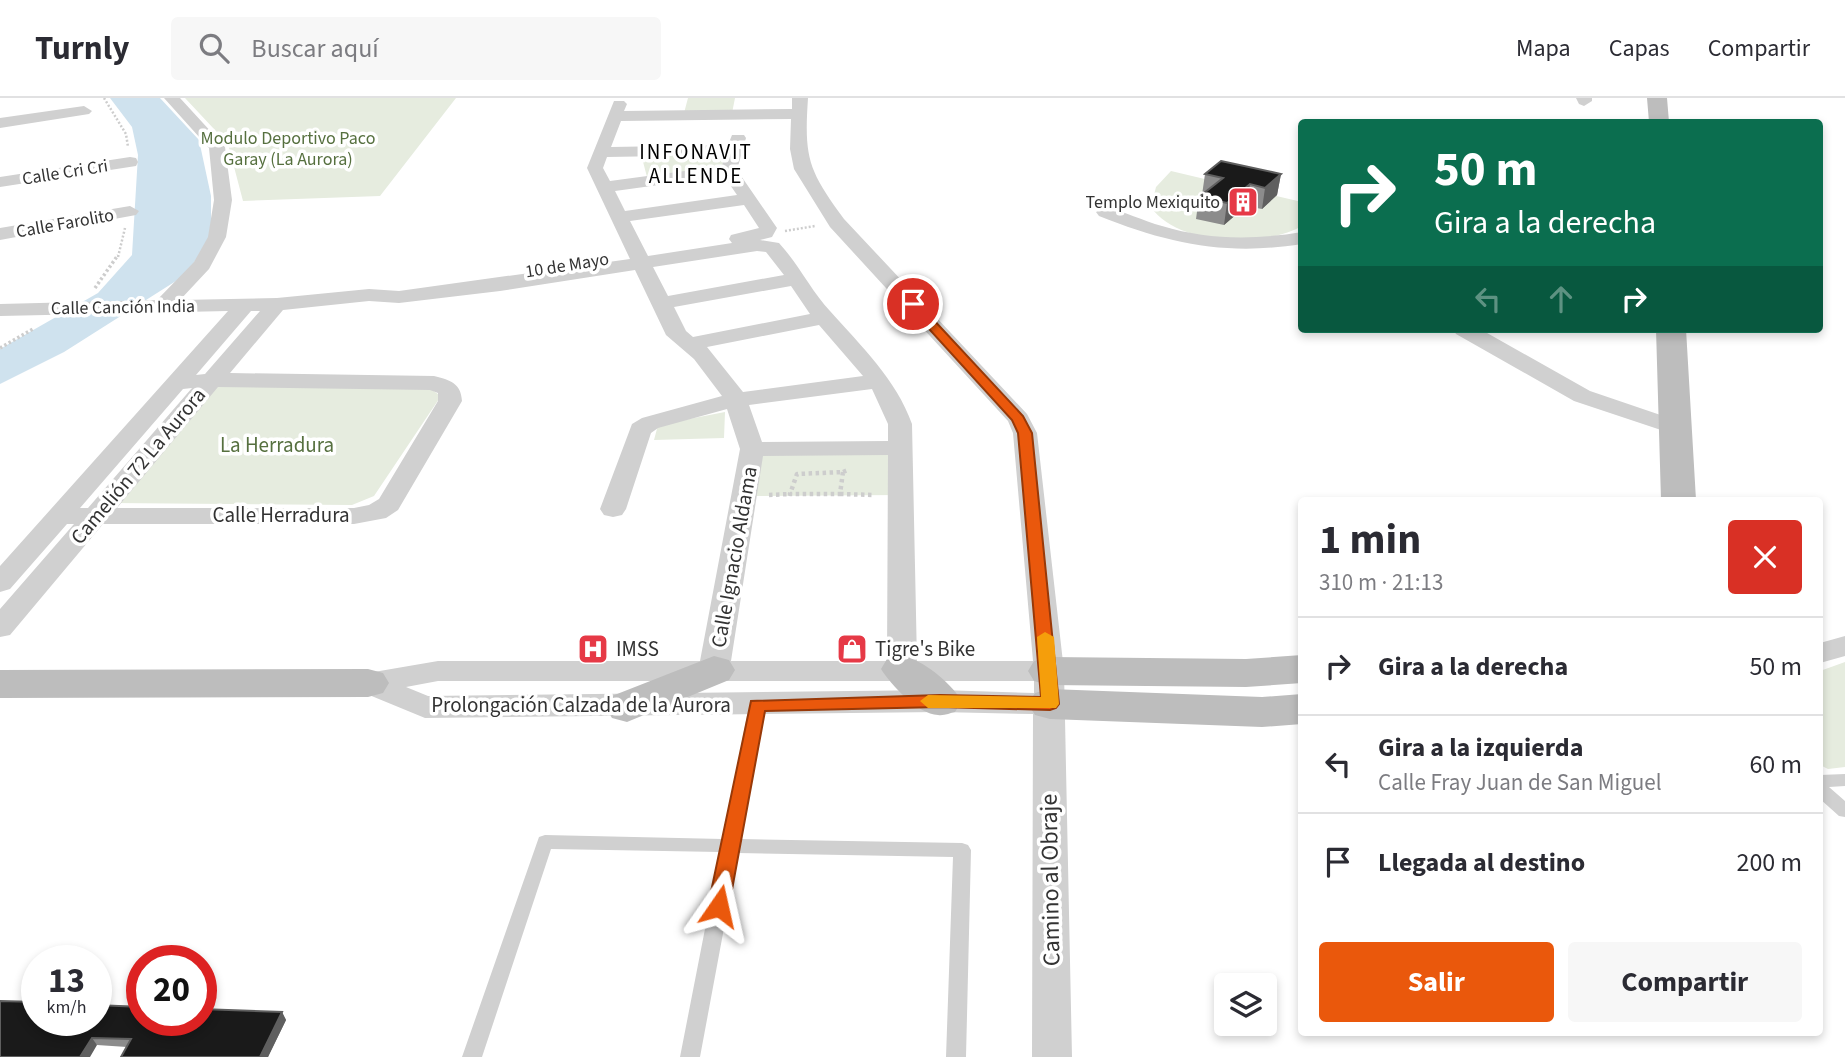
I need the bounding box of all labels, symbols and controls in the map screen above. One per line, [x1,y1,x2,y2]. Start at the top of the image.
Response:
search box [171,17,661,80]
text: Turnly [35,25,129,72]
icon: search [195,29,233,67]
text: Buscar aquí [251,30,379,67]
text: Mapa [1516,31,1571,66]
text: Capas [1609,31,1670,66]
text: Compartir [1708,31,1810,66]
park label: Modulo Deportivo Paco Garay (La Aurora) [201,126,375,172]
text: 50 m [1434,135,1538,205]
district label: INFONAVIT ALLENDE [639,137,753,191]
icon: right [1319,147,1410,238]
street label: Calle Cri Cri [20,153,110,192]
building icon: Templo Mexiquito [1226,185,1260,219]
place label: Templo Mexiquito [1086,190,1220,215]
text: Gira a la derecha [1434,200,1656,246]
street label: Calle Farolito [14,203,116,244]
street label: 10 de Mayo [524,247,611,284]
pin [883,274,943,334]
icon: left [1469,280,1507,318]
icon: ahead [1542,280,1580,318]
icon: right [1615,280,1653,318]
icon: arrive [894,285,932,323]
street label: Calle Canción India [51,294,195,321]
street label: Camelión 72 La Aurora [63,381,213,551]
park label: La Herradura [220,430,334,460]
street label: Calle Ignacio Aldama [703,464,765,650]
street label: Calle Herradura [212,500,350,530]
text: 1 min [1319,510,1421,570]
button: close [1728,520,1802,594]
text: 310 m · 21:13 [1319,566,1443,599]
hospital icon: IMSS [576,632,610,666]
shop icon: Tigre's Bike [835,632,869,666]
place label: IMSS [616,634,659,664]
place label: Tigre's Bike [875,634,975,664]
icon: right [1319,647,1357,685]
text: Gira a la derecha [1378,648,1568,685]
text: 50 m [1749,648,1802,685]
street label: Prolongación Calzada de la Aurora [431,690,731,720]
text: Gira a la izquierda [1378,729,1583,766]
icon: left [1319,745,1357,783]
text: 60 m [1749,746,1802,783]
text: Calle Fray Juan de San Miguel [1378,766,1662,799]
street label: Camino al Obraje [1031,793,1070,967]
icon: arrive [1319,843,1357,881]
text: Llegada al destino [1378,844,1585,881]
text: 200 m [1736,844,1802,881]
position arrow [682,869,756,943]
button: Salir [1319,942,1554,1022]
button: Compartir [1568,942,1802,1022]
speed limit sign: 20 [126,945,217,1036]
text: 13 [48,956,85,1006]
map controls [1214,973,1277,1036]
button: layers [1214,973,1277,1036]
text: km/h [47,995,86,1020]

